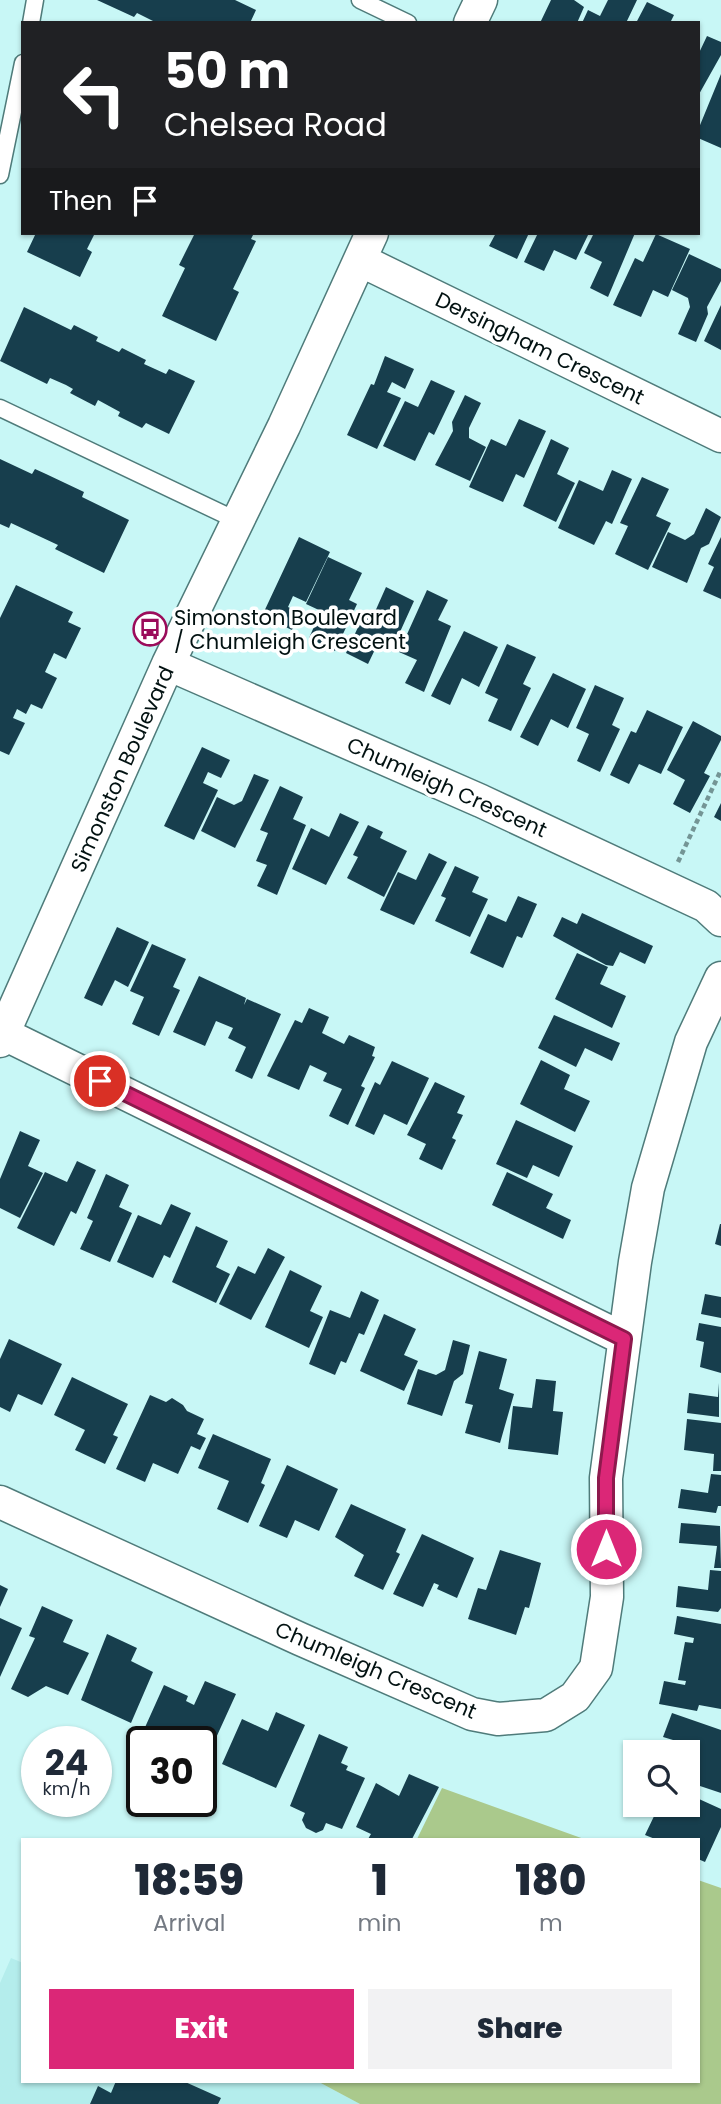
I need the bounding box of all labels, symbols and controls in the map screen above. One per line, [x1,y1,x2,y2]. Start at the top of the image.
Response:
text: 50 m [164,37,290,105]
icon: left [49,49,140,140]
text: Chelsea Road [164,102,387,147]
icon: arrive [126,182,164,220]
text: Then [49,183,112,219]
street label: Dersingham Crescent [431,285,649,411]
place label: Simonston Boulevard / Chumleigh Crescent [174,603,406,656]
bus stop icon: Simonston Boulevard / Chumleigh Crescent [131,610,169,648]
street label: Simonston Boulevard [63,661,181,877]
street label: Chumleigh Crescent [342,730,552,844]
pin [70,1051,130,1111]
icon: arrive [81,1062,119,1100]
position arrow [569,1512,643,1586]
street label: Chumleigh Crescent [271,1614,481,1726]
speed limit sign: 30 [126,1726,217,1817]
text: 24 [45,1738,88,1787]
map controls [623,1740,700,1817]
button: search [623,1740,700,1817]
text: km/h [43,1776,90,1801]
text: 18:59 [135,1851,244,1910]
text: 1 [371,1851,388,1910]
text: 180 [515,1851,586,1910]
text: Arrival [153,1907,225,1939]
text: min [357,1907,402,1939]
text: m [539,1907,563,1939]
button: Exit [49,1989,354,2069]
button: Share [368,1989,672,2069]

